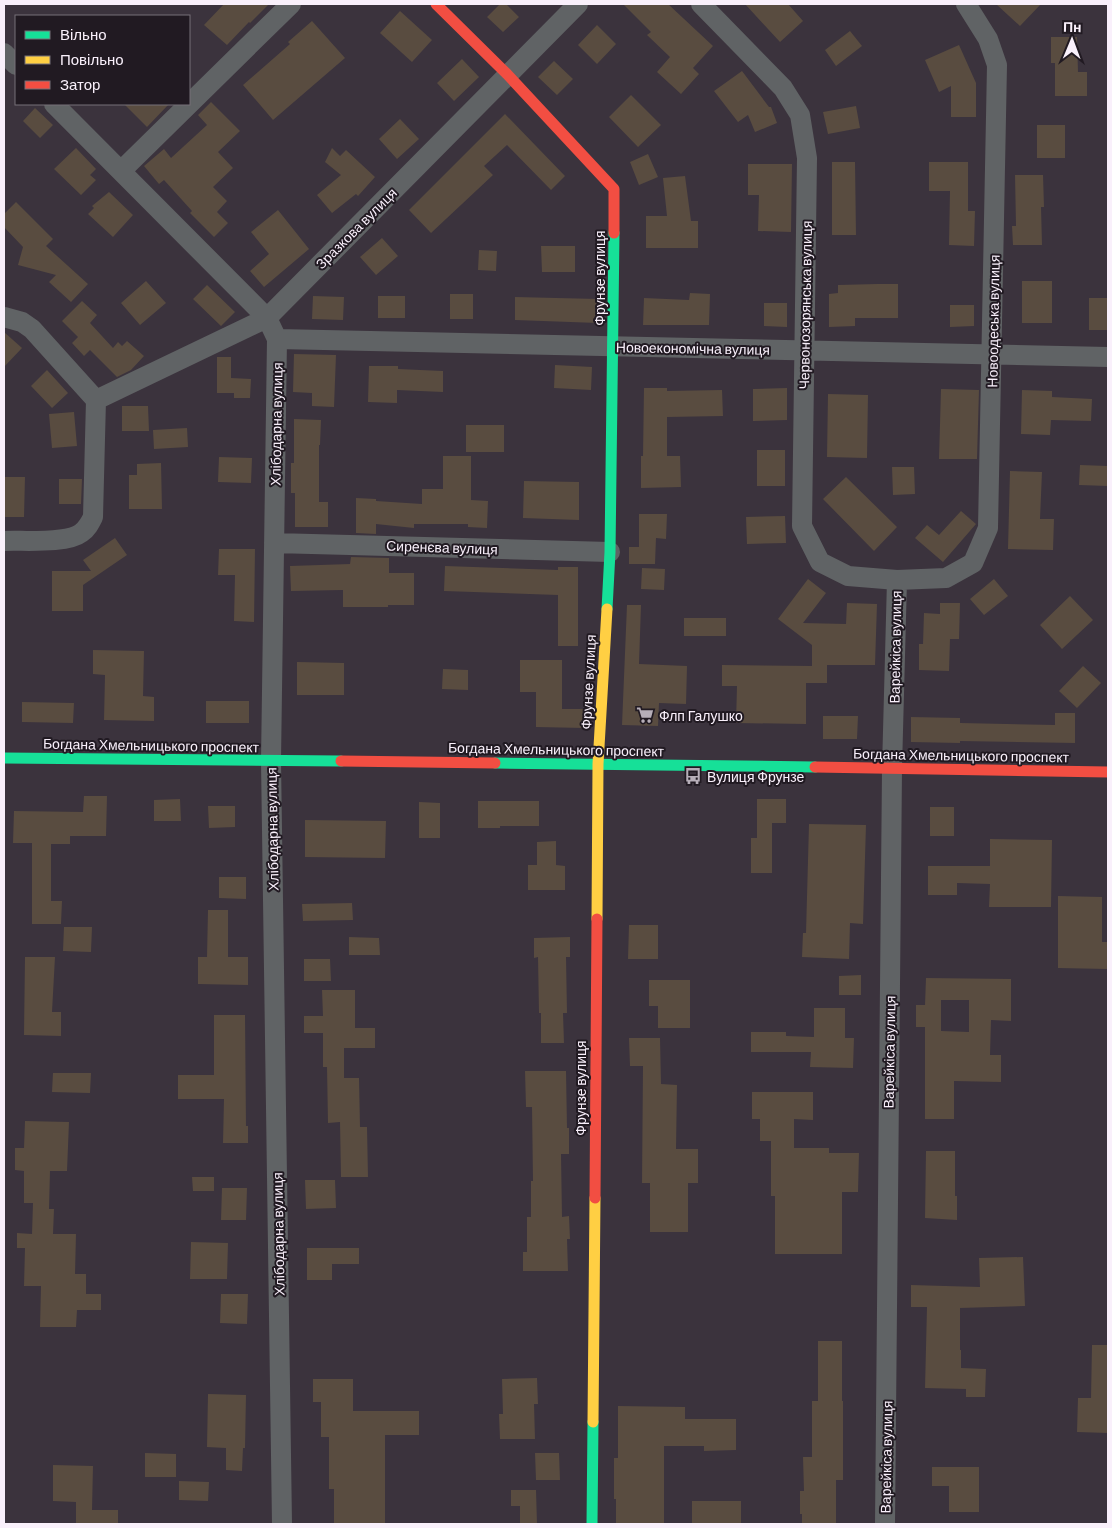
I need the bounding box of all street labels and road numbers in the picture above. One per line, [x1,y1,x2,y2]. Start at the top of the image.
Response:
street label: Зразкова вулиця [312,184,400,272]
street label: Червонозорянська вулиця [795,220,815,390]
street label: Фрунзе вулиця [591,230,608,326]
street label: Новоодеська вулиця [983,254,1003,388]
street label: Новоекономічна вулиця [616,338,770,358]
street label: Хлібодарна вулиця [266,362,286,486]
street label: Сиренєва вулиця [386,537,498,557]
street label: Варейкіса вулиця [886,590,904,704]
street label: Фрунзе вулиця [577,634,599,730]
street label: Богдана Хмельницького проспект [43,735,260,755]
street label: Богдана Хмельницького проспект [448,739,665,759]
street label: Богдана Хмельницького проспект [853,745,1070,765]
street label: Хлібодарна вулиця [262,767,282,891]
street label: Варейкіса вулиця [880,995,898,1109]
street label: Фрунзе вулиця [572,1040,589,1136]
street label: Хлібодарна вулиця [268,1172,288,1296]
street label: Варейкіса вулиця [877,1400,895,1514]

